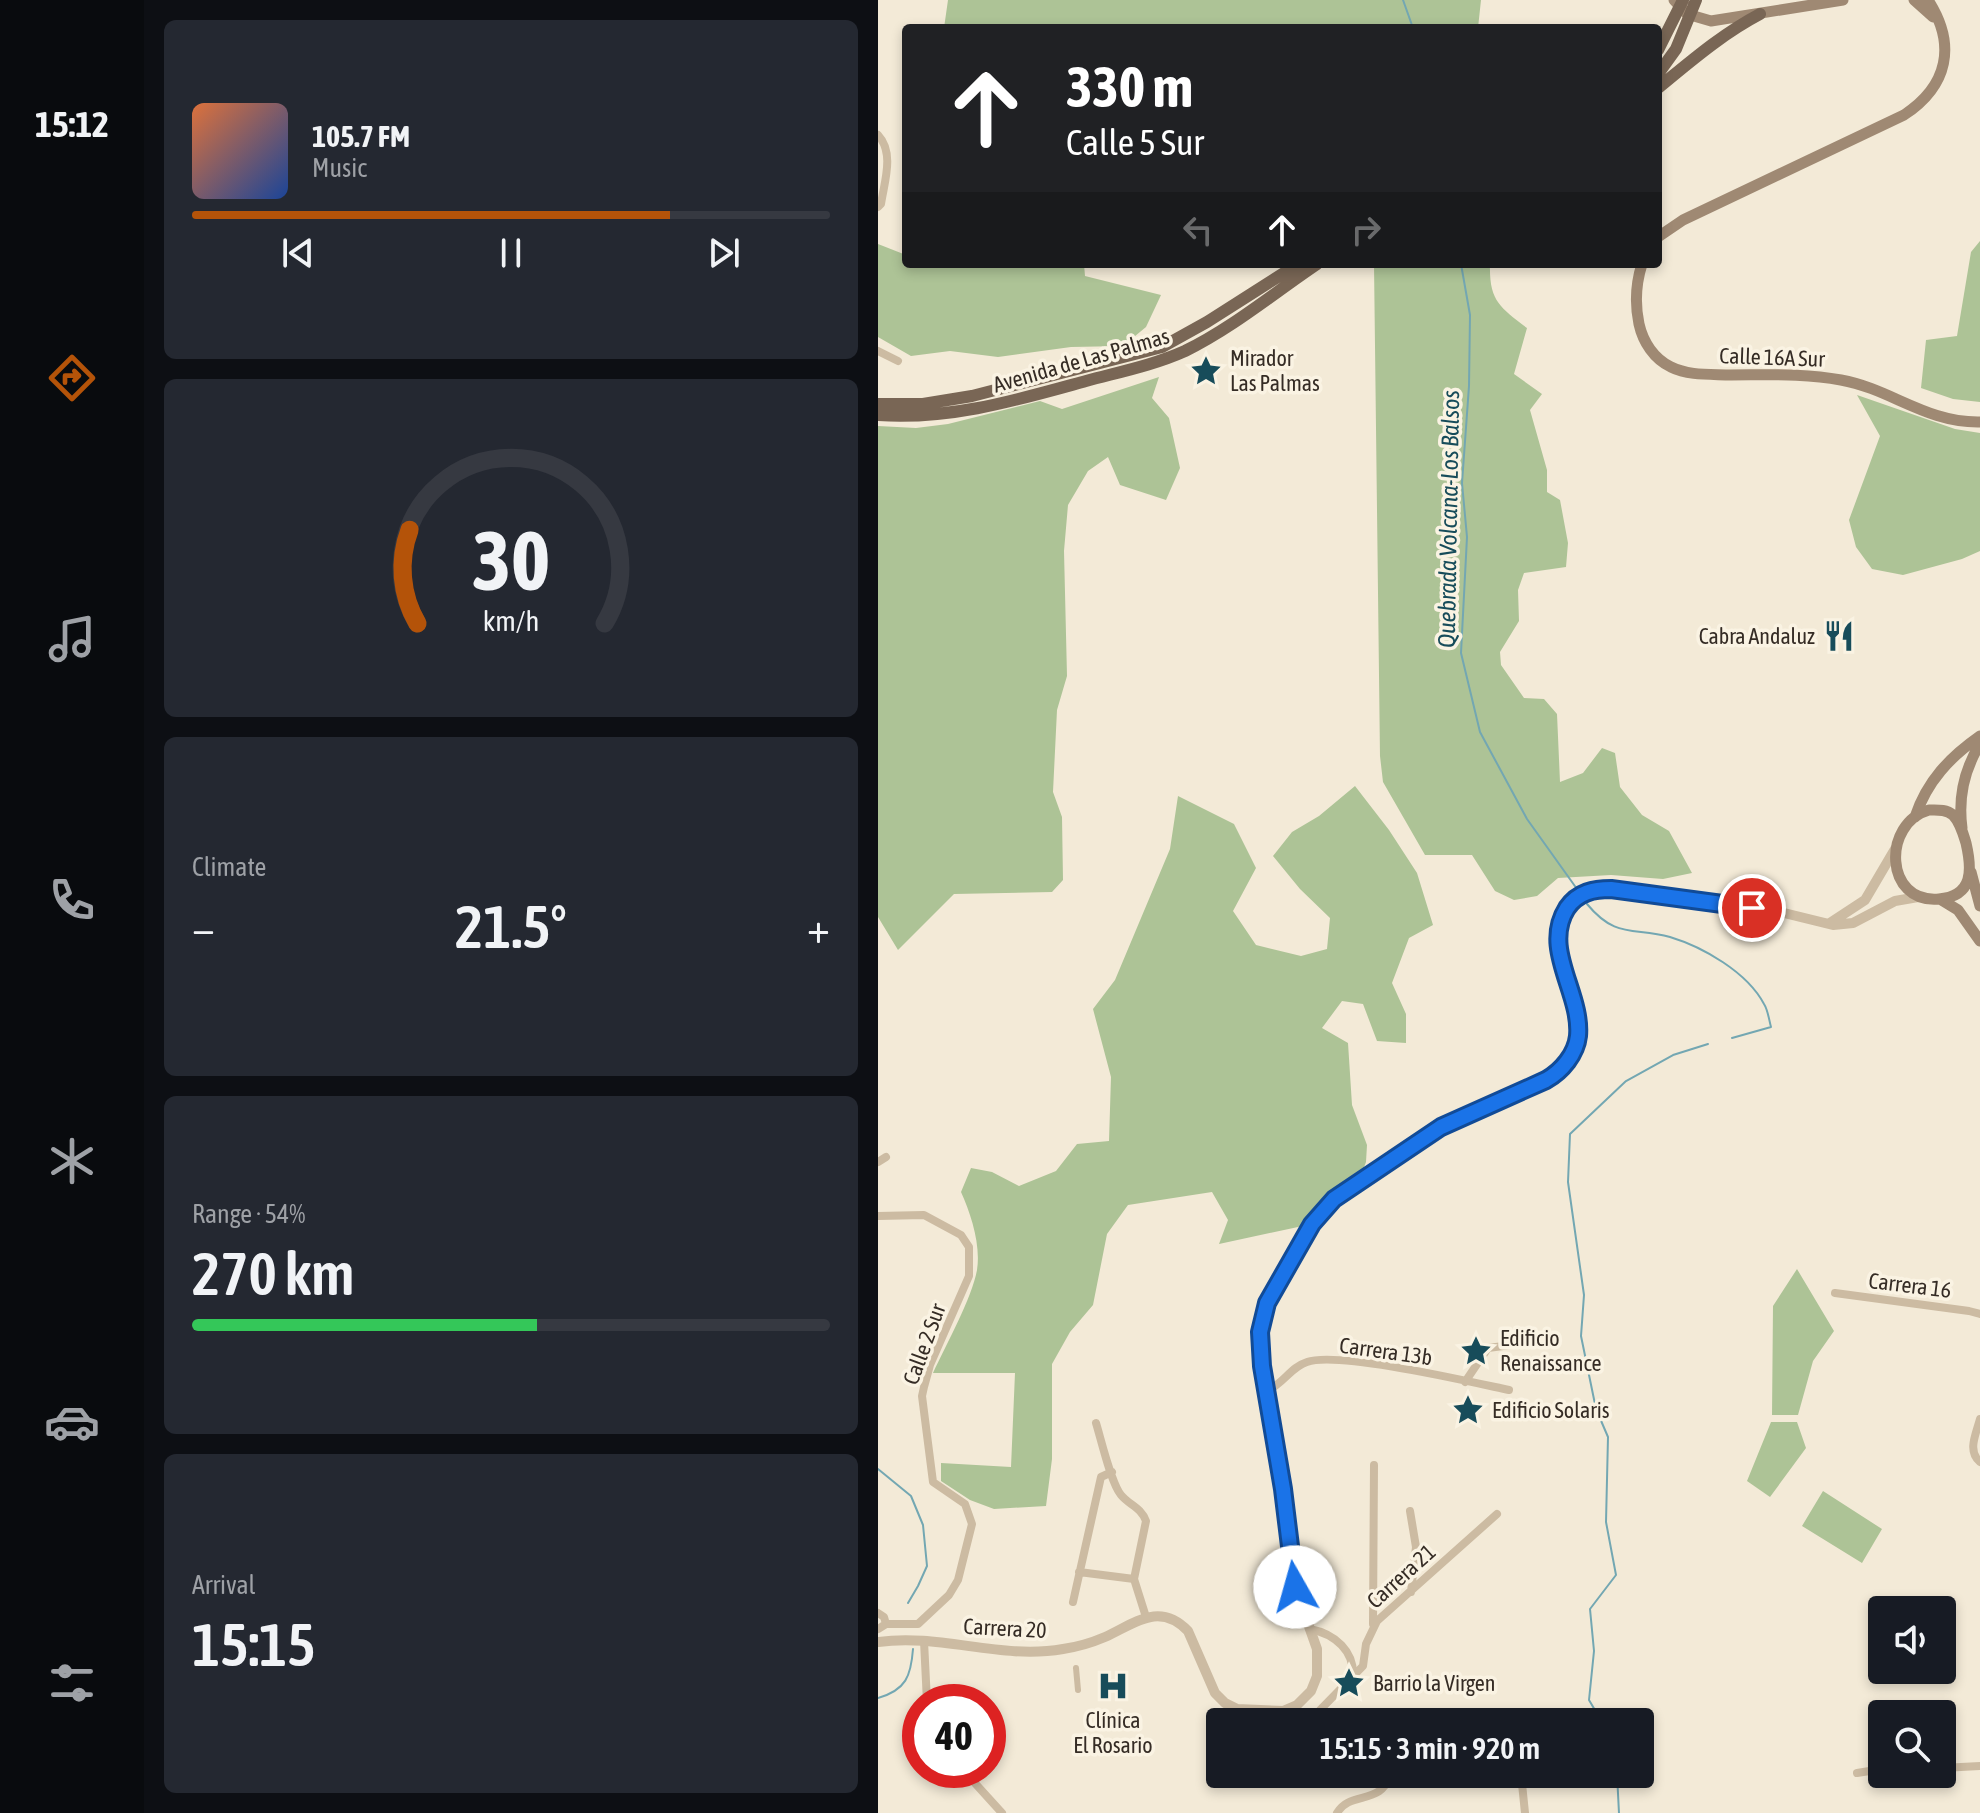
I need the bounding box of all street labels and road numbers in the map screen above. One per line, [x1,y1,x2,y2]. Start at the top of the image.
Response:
street label: Avenida de Las Palmas [990,322,1172,398]
street label: Calle 16A Sur [1719,342,1826,372]
street label: Carrera 16 [1867,1267,1953,1303]
street label: Calle 2 Sur [897,1299,951,1388]
street label: Carrera 13b [1338,1332,1434,1370]
street label: Carrera 21 [1361,1539,1441,1613]
street label: Carrera 20 [963,1613,1047,1643]

